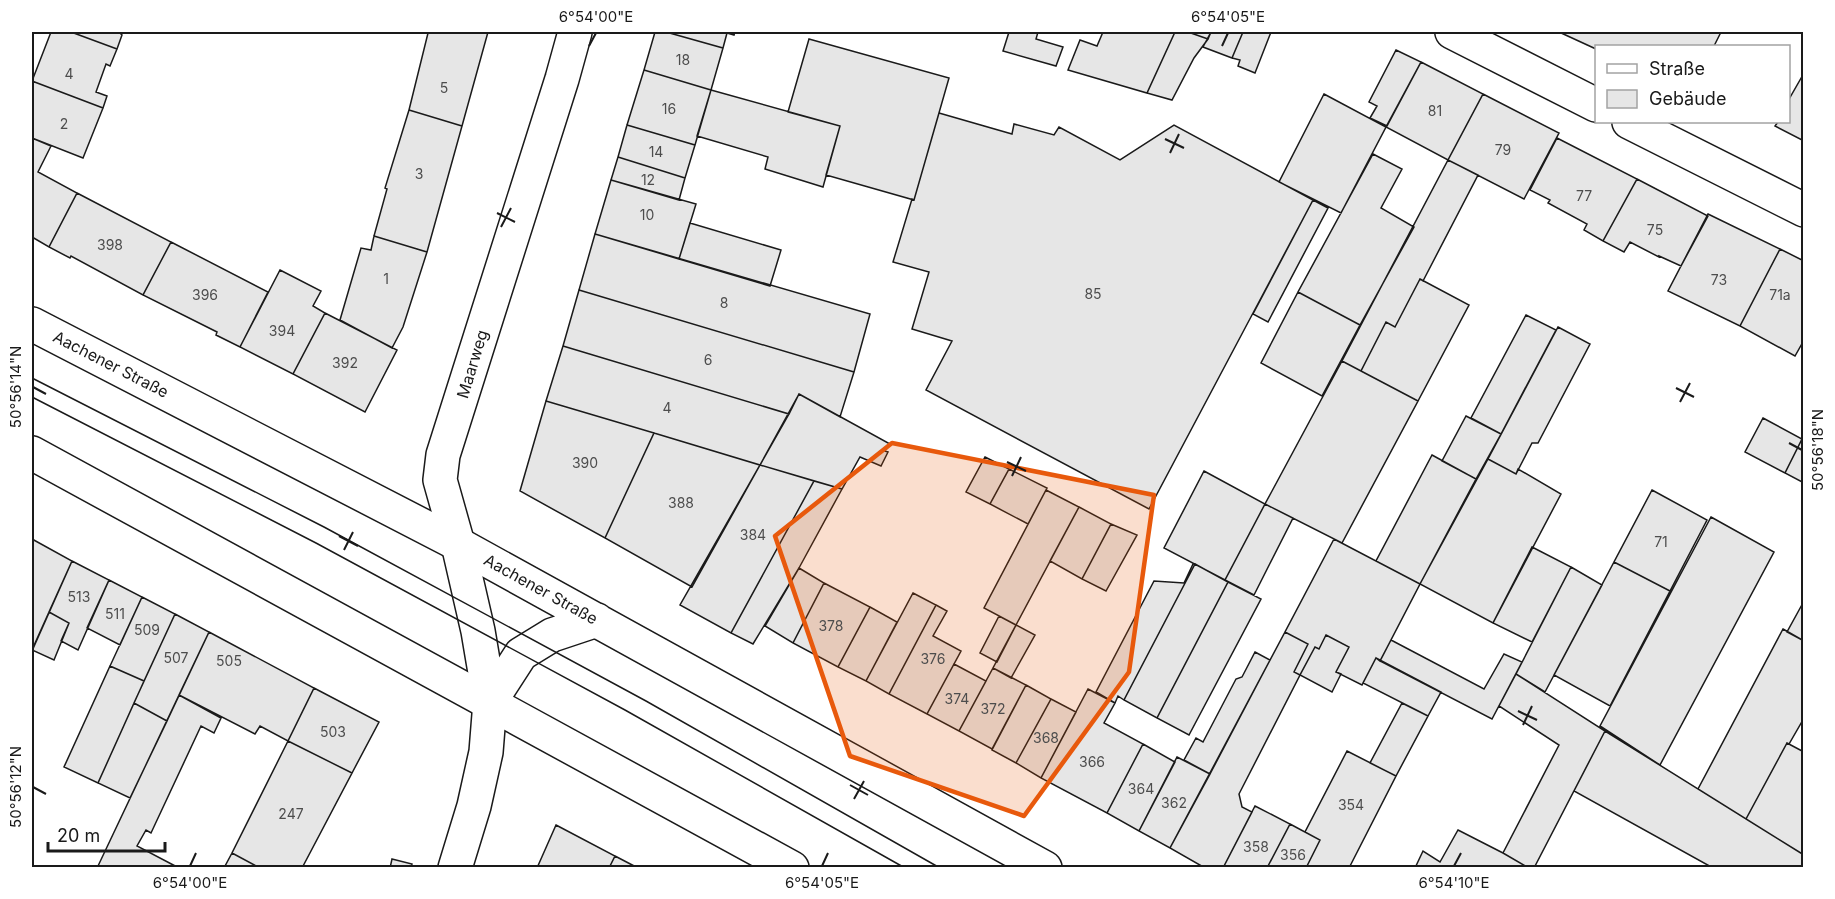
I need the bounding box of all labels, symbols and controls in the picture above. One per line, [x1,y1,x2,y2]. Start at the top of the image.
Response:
text: 6°54'00"E [559,7,633,26]
text: 6°54'05"E [1191,7,1265,26]
legend [1595,45,1790,123]
house number: 18 [676,51,690,68]
text: Straße [1649,58,1705,79]
house number: 4 [64,65,74,82]
house number: 5 [440,79,448,96]
text: Gebäude [1649,88,1726,109]
house number: 16 [662,100,676,117]
house number: 81 [1428,102,1442,119]
house number: 2 [60,115,68,132]
house number: 79 [1495,141,1511,158]
house number: 14 [649,143,663,160]
house number: 3 [415,165,423,182]
house number: 12 [641,171,655,188]
house number: 77 [1576,187,1592,204]
house number: 10 [640,206,654,223]
house number: 75 [1647,221,1663,238]
house number: 398 [97,236,123,253]
house number: 1 [383,270,389,287]
house number: 73 [1711,271,1727,288]
house number: 85 [1084,285,1102,302]
house number: 396 [192,286,218,303]
house number: 71a [1769,286,1791,303]
house number: 8 [720,294,728,311]
house number: 394 [269,322,295,339]
street label: Aachener Straße [50,326,172,402]
street label: Maarweg [452,327,492,401]
text: 50°56'14"N [6,346,25,428]
house number: 6 [704,351,712,368]
house number: 392 [332,354,358,371]
house number: 4 [662,399,672,416]
text: 50°56'18"N [1808,409,1827,491]
house number: 390 [572,454,598,471]
house number: 388 [668,494,694,511]
house number: 384 [740,526,766,543]
house number: 71 [1654,533,1668,550]
street label: Aachener Straße [481,549,601,629]
house number: 513 [68,588,90,605]
house number: 511 [105,605,125,622]
house number: 378 [818,617,844,634]
house number: 509 [134,621,160,638]
house number: 507 [164,649,189,666]
house number: 376 [920,650,946,667]
house number: 505 [216,652,242,669]
house number: 374 [945,690,969,707]
house number: 372 [980,700,1006,717]
house number: 503 [320,723,346,740]
house number: 368 [1033,729,1059,746]
text: 50°56'12"N [6,746,25,828]
house number: 366 [1079,753,1105,770]
house number: 364 [1128,780,1154,797]
house number: 362 [1161,794,1187,811]
house number: 354 [1338,796,1364,813]
house number: 247 [278,805,304,822]
scale bar [48,815,165,853]
text: 20 m [57,825,100,846]
house number: 358 [1243,838,1269,855]
house number: 356 [1280,846,1306,863]
text: 6°54'00"E [153,873,227,892]
text: 6°54'05"E [785,873,859,892]
text: 6°54'10"E [1418,873,1490,892]

